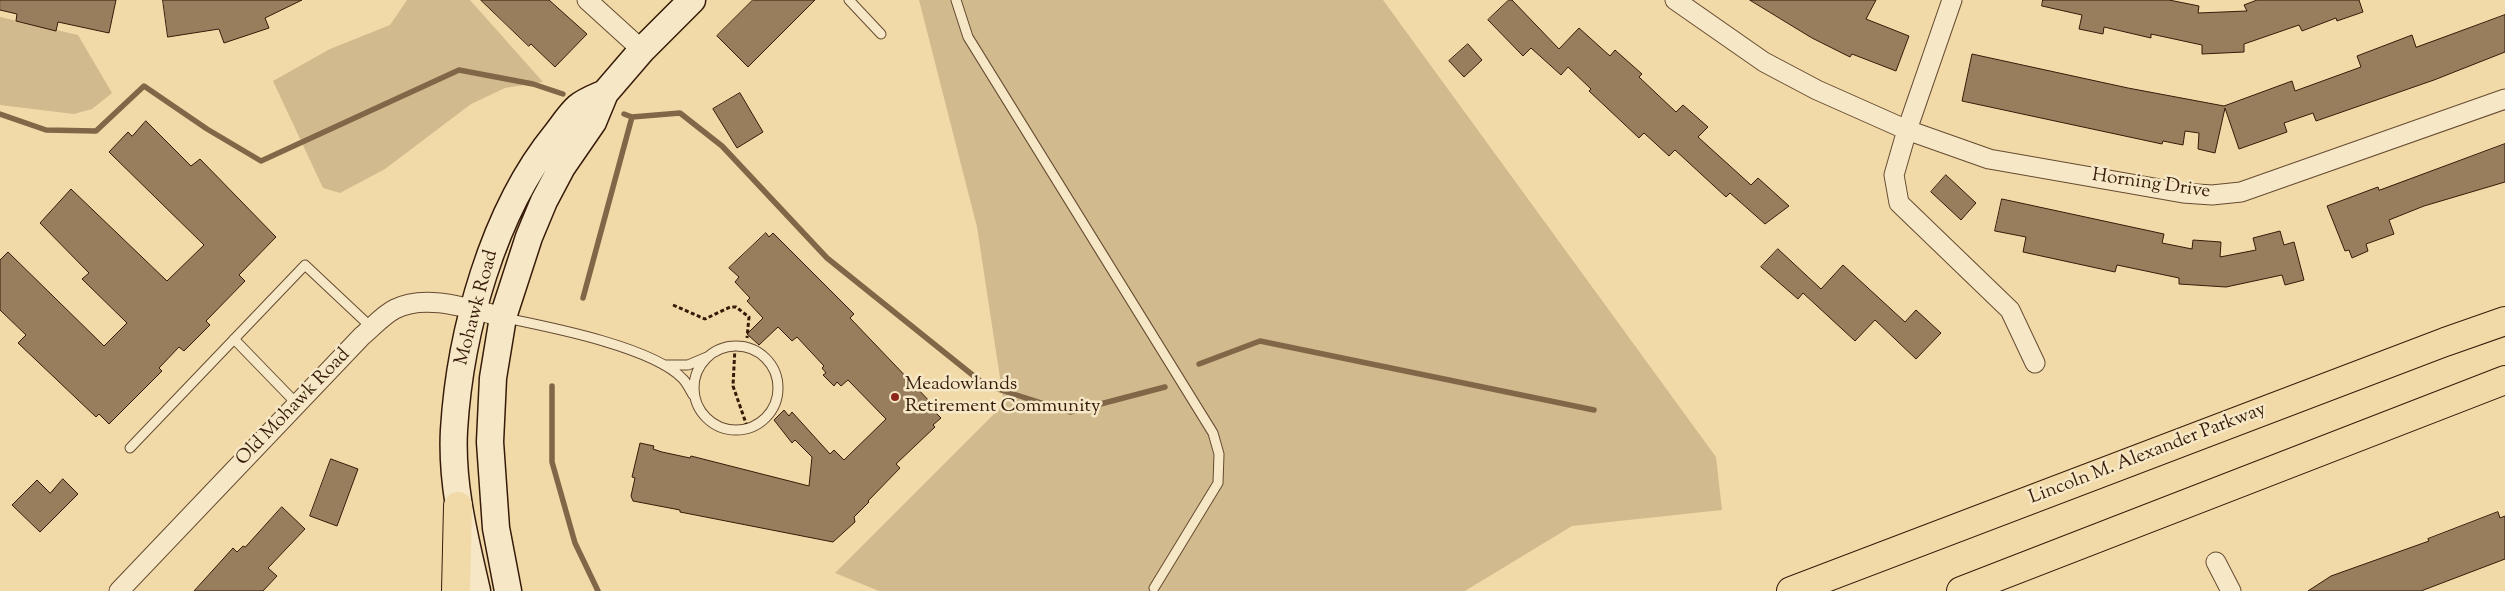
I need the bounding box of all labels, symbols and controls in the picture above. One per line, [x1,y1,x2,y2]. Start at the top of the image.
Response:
street label: Horning Drive [2090,165,2212,205]
street label: Mohawk Road [452,248,504,368]
street label: Old Mohawk Road [232,345,356,471]
place label: Meadowlands Retirement Community [905,375,1100,419]
marker: Meadowlands Retirement Community [889,391,901,403]
street label: Lincoln M. Alexander Parkway [2026,399,2270,511]

